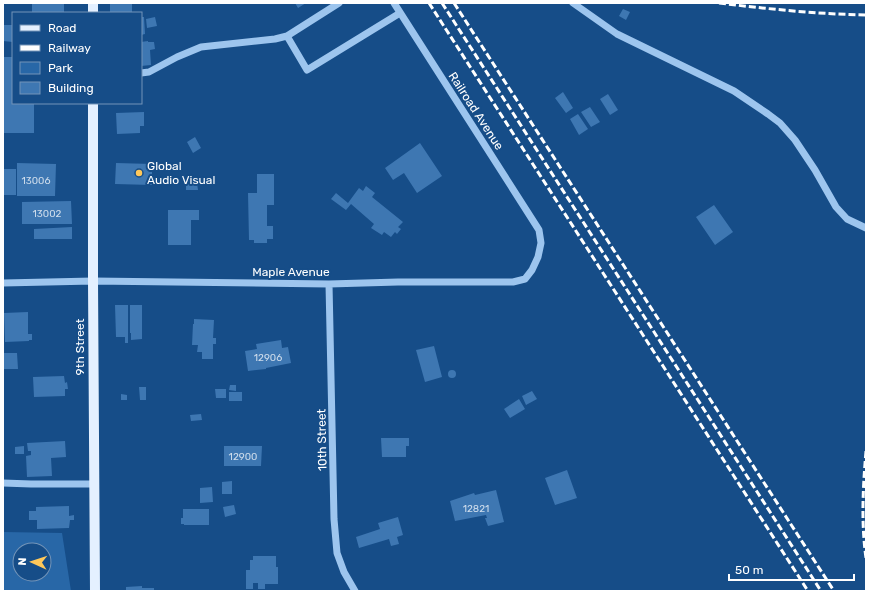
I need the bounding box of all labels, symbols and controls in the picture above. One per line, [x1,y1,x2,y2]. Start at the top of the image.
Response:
legend [12,12,142,104]
text: Road [48,21,76,35]
text: Railway [48,41,91,55]
text: Park [48,61,74,75]
street label: Railroad Avenue [446,69,507,153]
text: Building [48,81,94,95]
place label: Global Audio Visual [147,159,215,187]
marker: Global Audio Visual [134,168,144,178]
house number: 13006 [21,175,51,187]
house number: 13002 [33,208,62,220]
street label: Maple Avenue [252,265,330,279]
street label: 9th Street [73,318,87,375]
house number: 12906 [254,352,282,364]
street label: 10th Street [314,408,330,471]
house number: 12900 [229,451,257,463]
house number: 12821 [463,503,489,515]
north arrow [12,542,52,582]
scale bar [729,556,854,582]
text: N [16,557,29,566]
text: 50 m [735,563,763,577]

